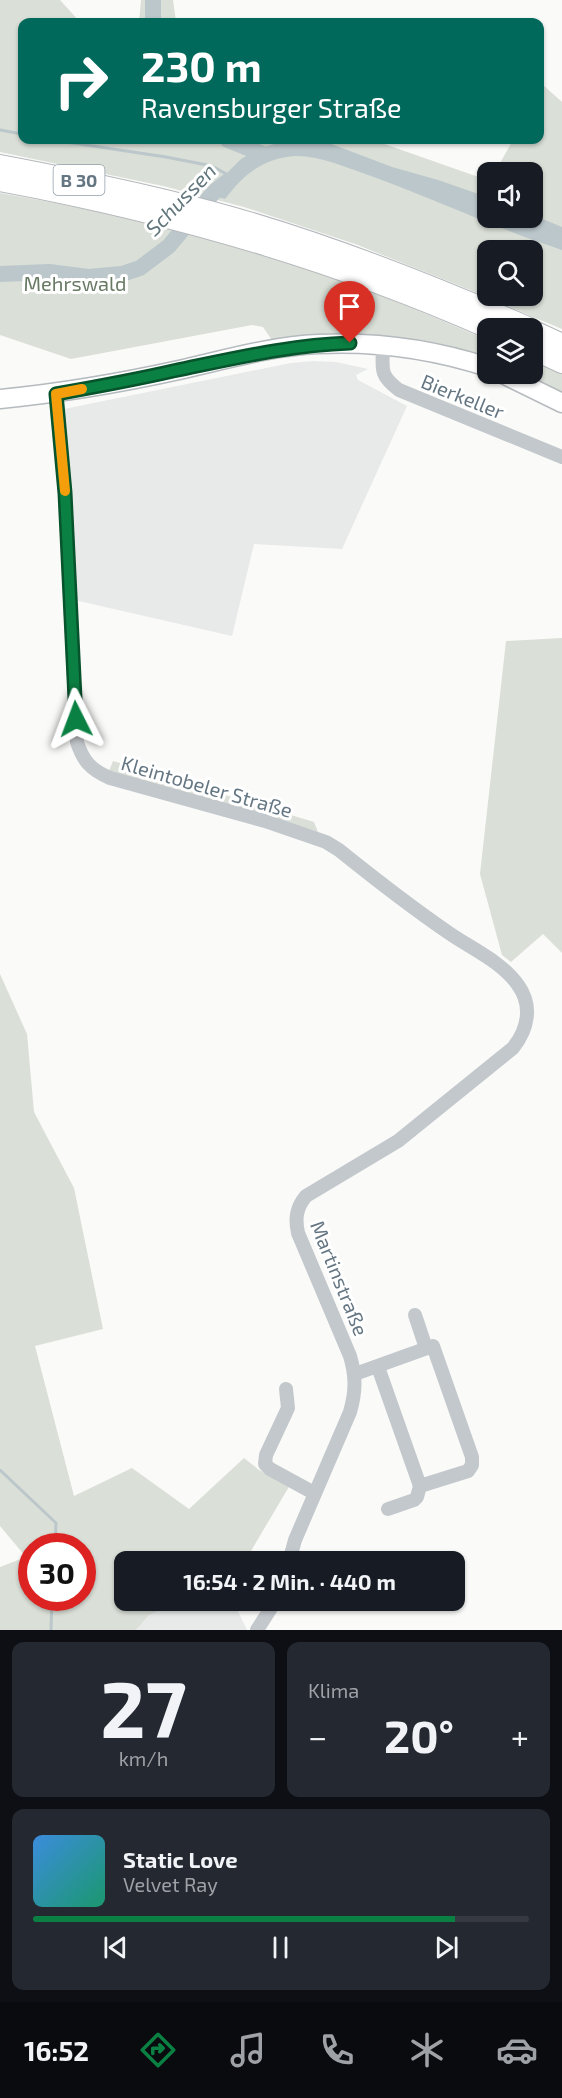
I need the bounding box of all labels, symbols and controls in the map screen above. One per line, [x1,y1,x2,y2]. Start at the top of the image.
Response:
text: 230 m [141,40,262,90]
icon: right [42,42,120,120]
text: Ravensburger Straße [141,91,401,123]
water label: Schussen [140,158,220,240]
map controls [477,162,543,384]
button: sound [477,162,543,228]
road number: B 30 [54,165,104,195]
button: search [477,240,543,306]
park label: Mehrswald [24,271,126,295]
pin [324,281,375,343]
icon: arrive [333,290,366,323]
button: layers [477,318,543,384]
street label: Bierkeller [418,369,508,423]
position arrow [44,687,108,751]
street label: Kleintobeler Straße [119,750,295,822]
street label: Martinstraße [306,1217,374,1339]
speed limit sign: 30 [18,1533,96,1611]
text: 16:54 · 2 Min. · 440 m [183,1568,396,1594]
text: 27 [100,1660,187,1754]
text: Klima [308,1678,359,1702]
text: 20° [384,1708,454,1762]
text: − [308,1716,327,1756]
text: + [511,1716,529,1756]
text: km/h [119,1746,168,1770]
text: Static Love [123,1846,238,1872]
text: Velvet Ray [123,1872,218,1896]
icon: previous [99,1931,132,1964]
icon: pause [264,1931,297,1964]
icon: next [430,1931,463,1964]
icon: directions [137,2029,179,2071]
icon: music [227,2029,269,2071]
icon: phone [316,2029,358,2071]
icon: climate [406,2029,448,2071]
icon: car [496,2029,538,2071]
text: 16:52 [24,2034,89,2066]

